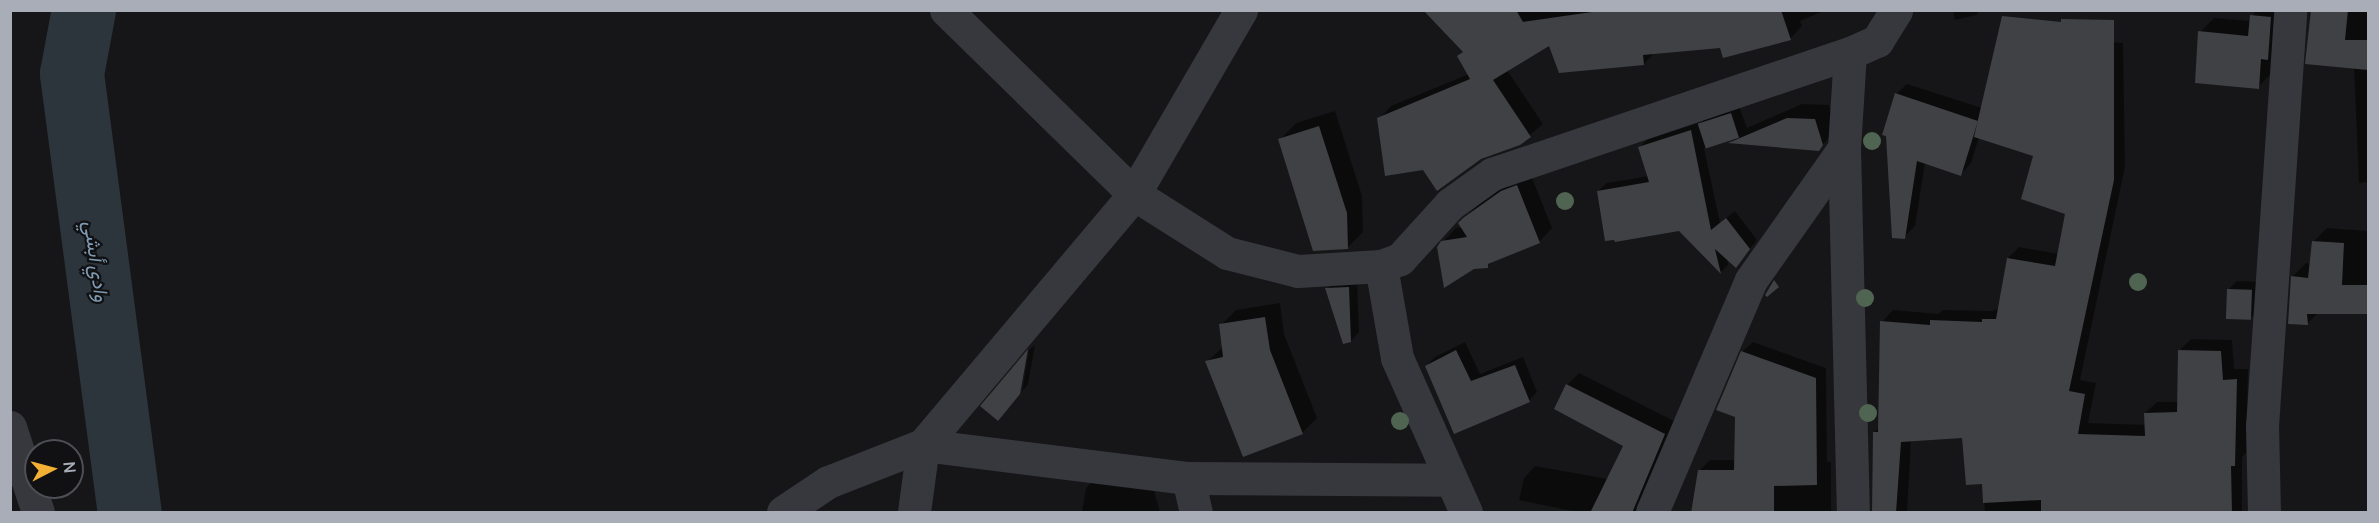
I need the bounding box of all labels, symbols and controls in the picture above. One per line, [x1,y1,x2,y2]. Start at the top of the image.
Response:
water label: وادي أبشي [79,219,115,303]
north arrow [24,439,84,499]
text: N [58,460,81,474]

